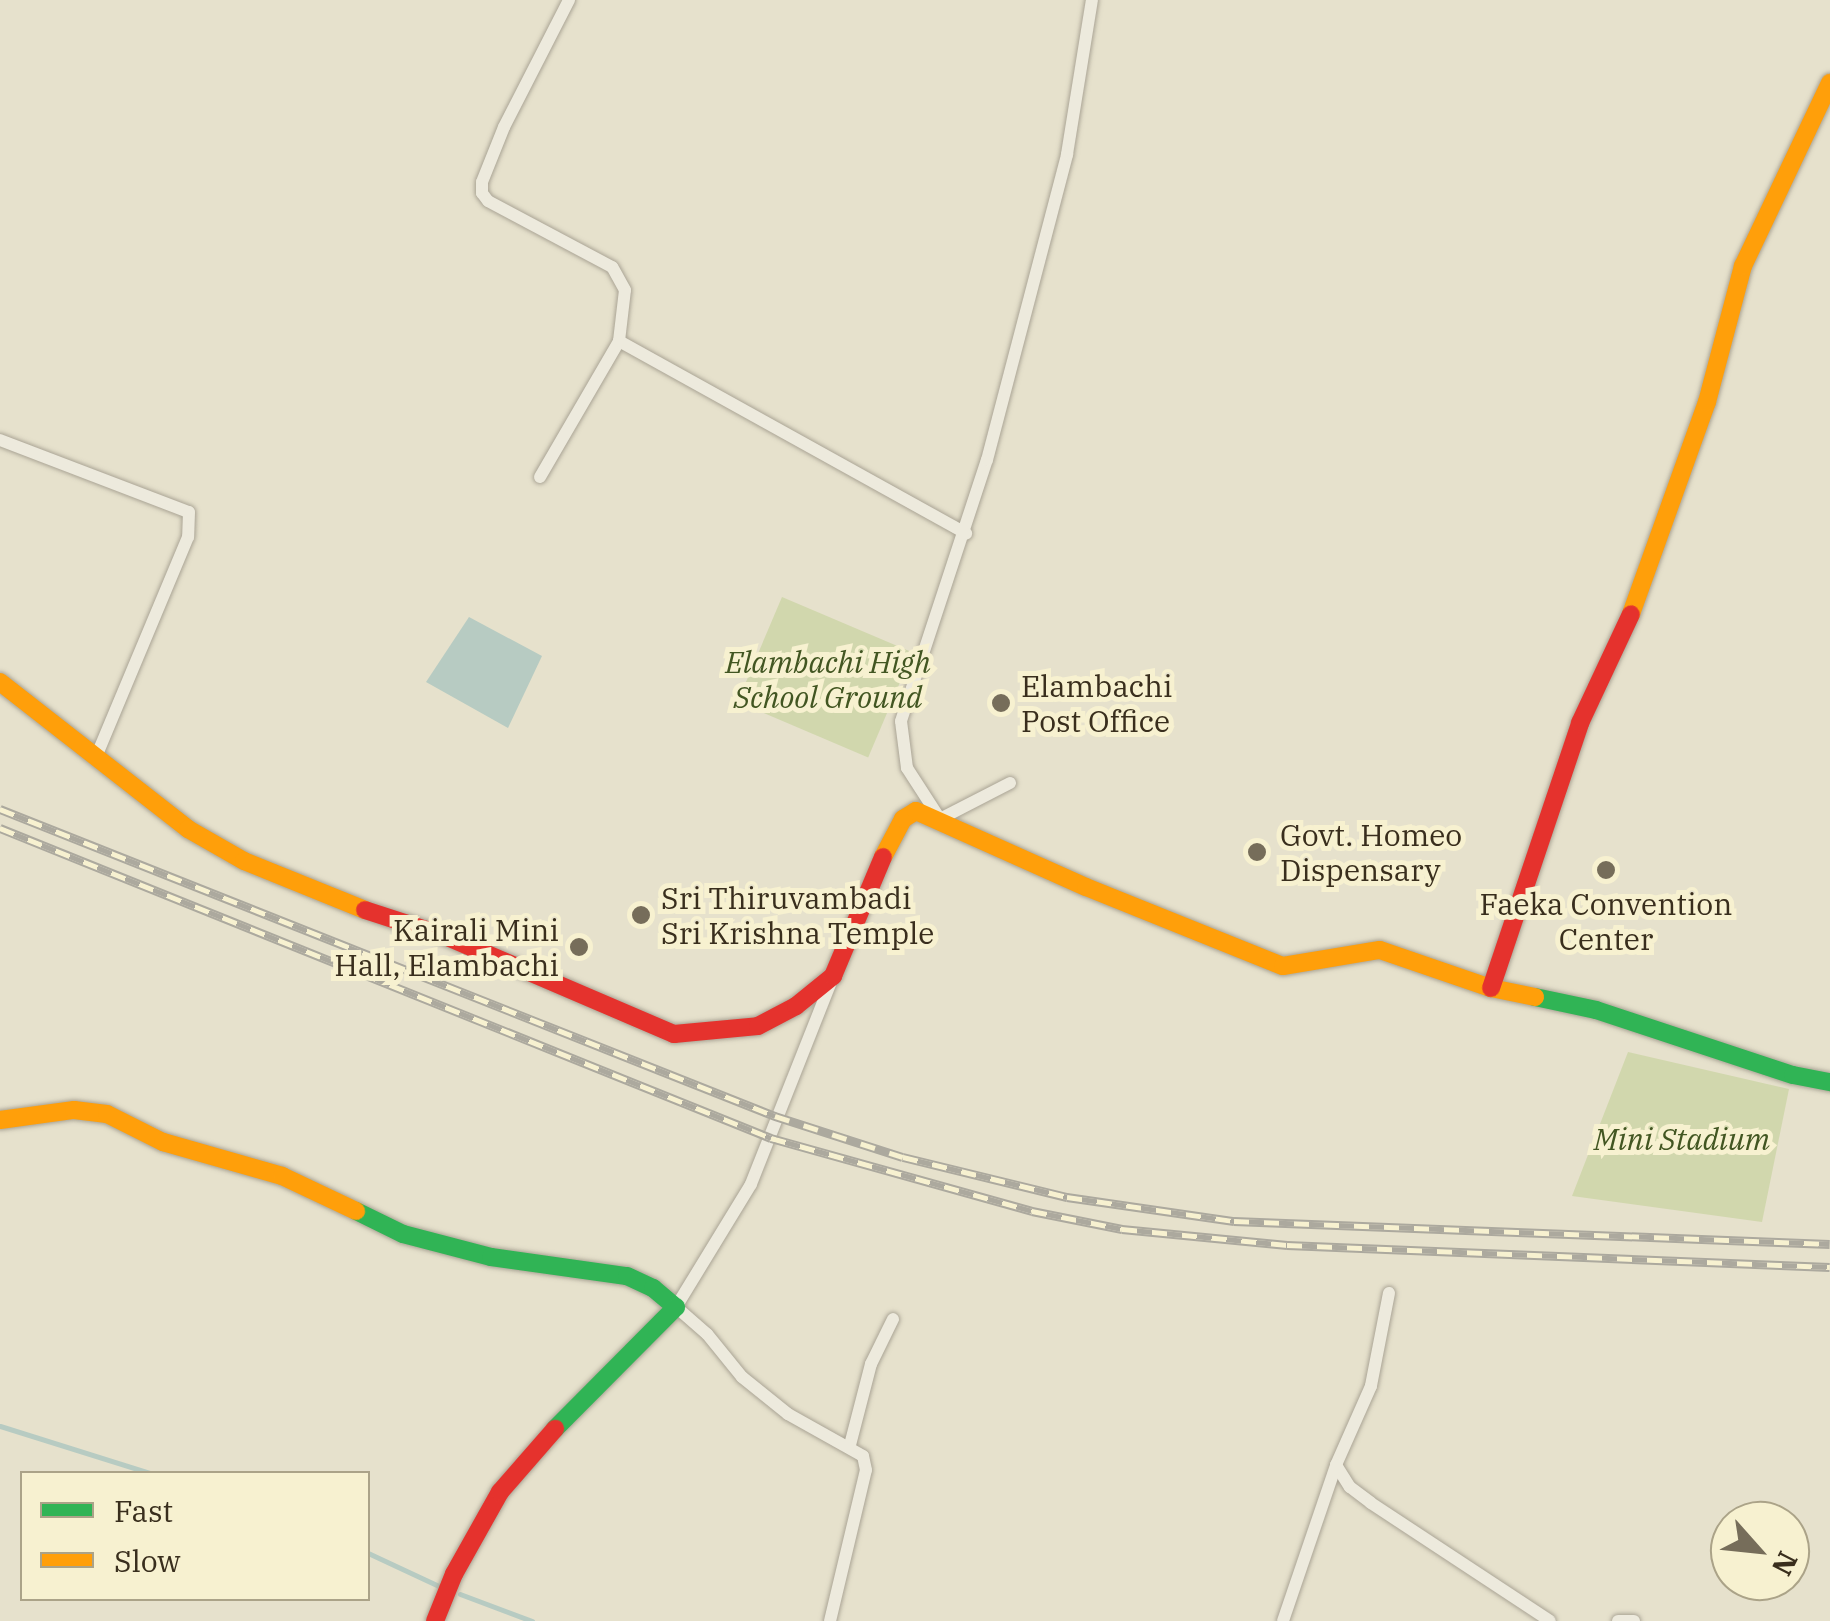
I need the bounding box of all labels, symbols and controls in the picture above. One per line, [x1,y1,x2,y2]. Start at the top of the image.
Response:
park label: Elambachi High School Ground [725,644,931,714]
place label: Elambachi Post Office [1021,668,1172,738]
marker: Elambachi Post Office [990,692,1012,714]
place label: Govt. Homeo Dispensary [1280,817,1462,888]
marker: Govt. Homeo Dispensary [1244,839,1270,865]
marker: Faeka Convention Center [1595,859,1617,881]
place label: Sri Thiruvambadi Sri Krishna Temple [661,880,934,950]
place label: Faeka Convention Center [1480,886,1732,956]
marker: Sri Thiruvambadi Sri Krishna Temple [630,904,652,926]
place label: Kairali Mini Hall, Elambachi [334,912,559,982]
marker: Kairali Mini Hall, Elambachi [568,936,590,958]
park label: Mini Stadium [1594,1121,1770,1157]
legend [20,1471,370,1601]
text: Fast [114,1491,173,1530]
north arrow [1710,1501,1810,1601]
text: Slow [114,1541,181,1580]
text: N [1764,1546,1807,1582]

